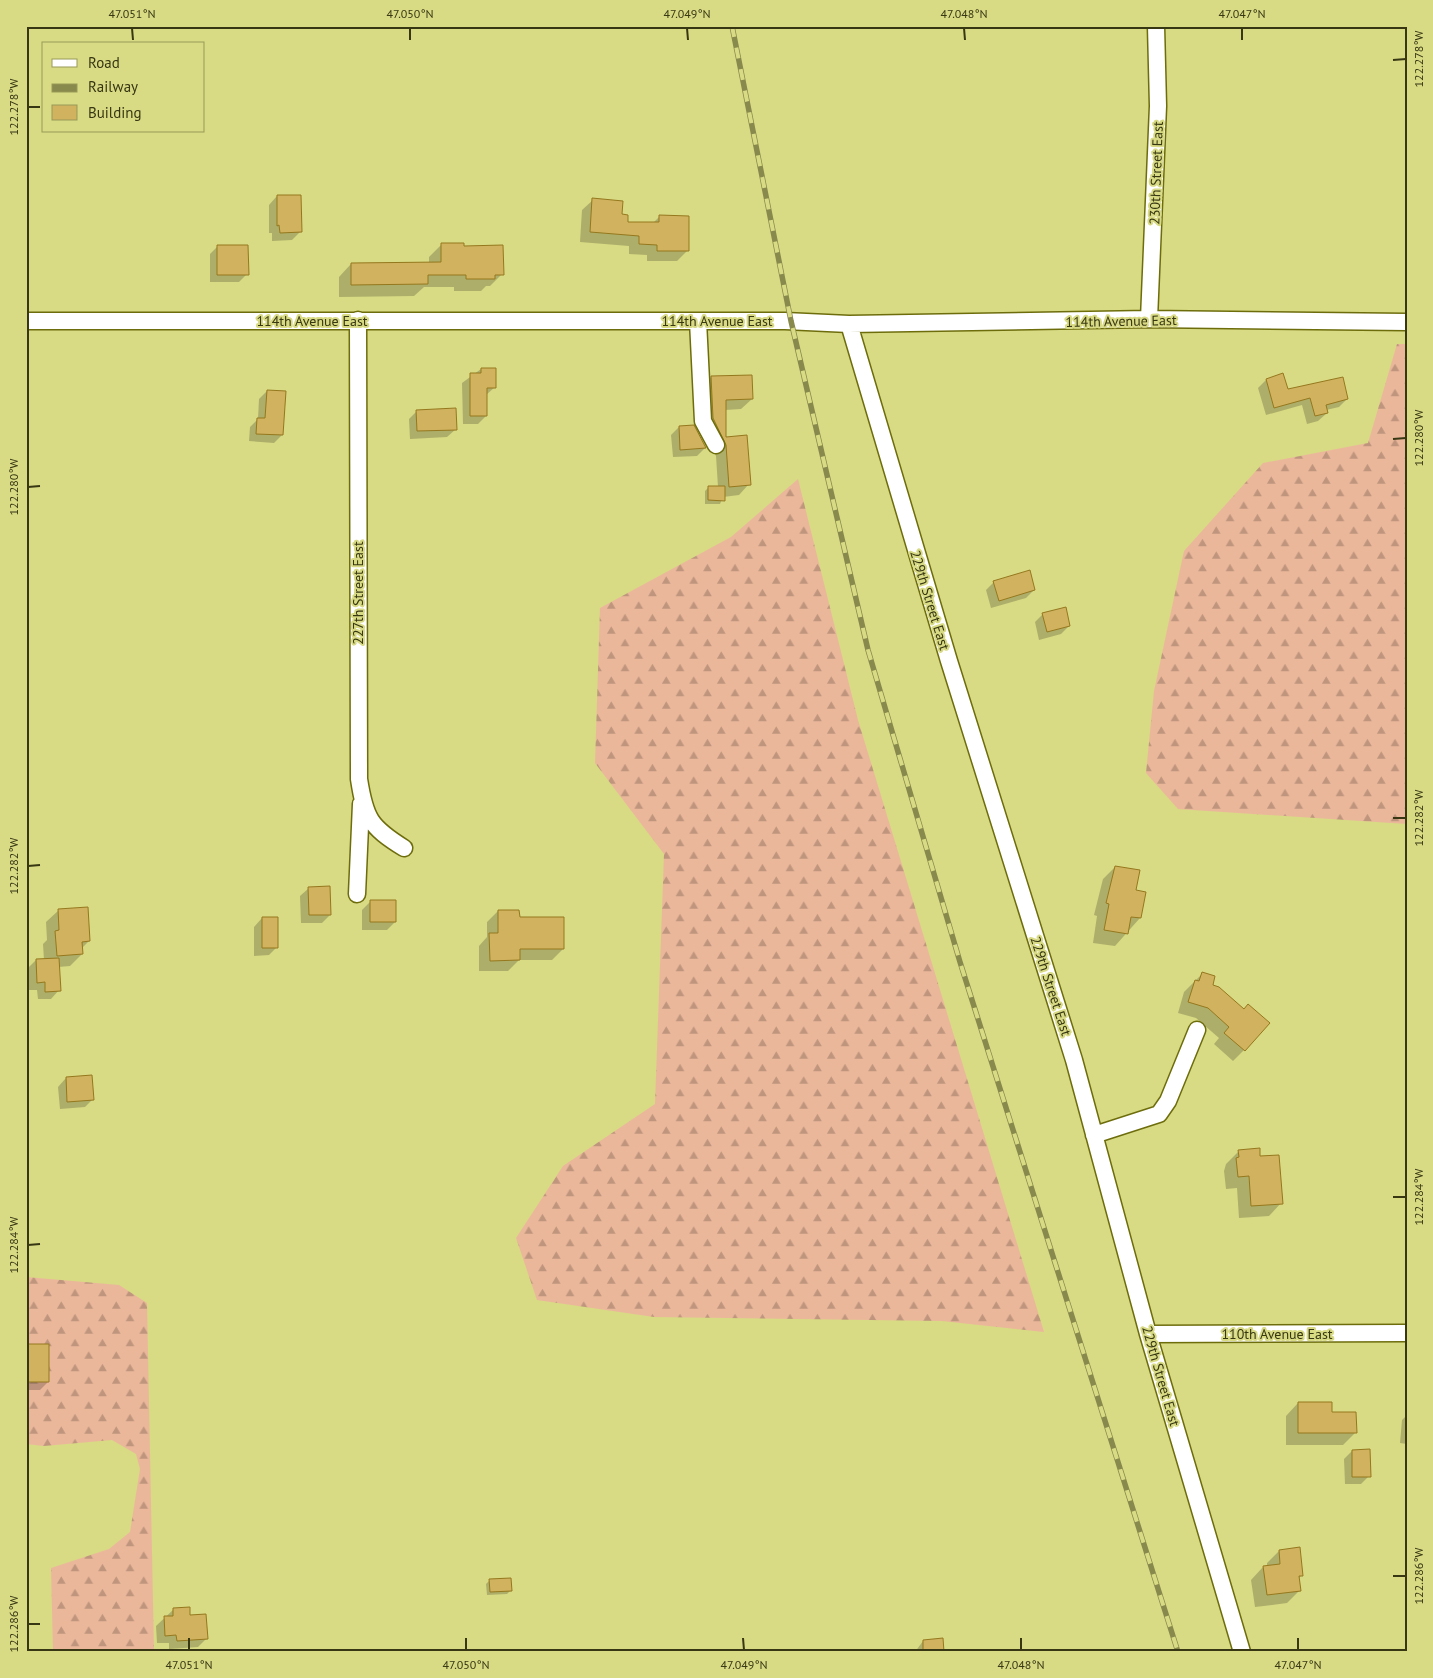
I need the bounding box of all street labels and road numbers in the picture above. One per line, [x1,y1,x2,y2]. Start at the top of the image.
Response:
street label: 230th Street East [1145,121,1167,225]
street label: 114th Avenue East [1065,311,1177,331]
street label: 114th Avenue East [256,312,368,330]
street label: 114th Avenue East [661,312,773,330]
street label: 227th Street East [349,541,367,645]
street label: 229th Street East [906,548,954,652]
street label: 229th Street East [1026,934,1076,1038]
street label: 229th Street East [1138,1324,1184,1429]
street label: 110th Avenue East [1221,1325,1333,1343]

